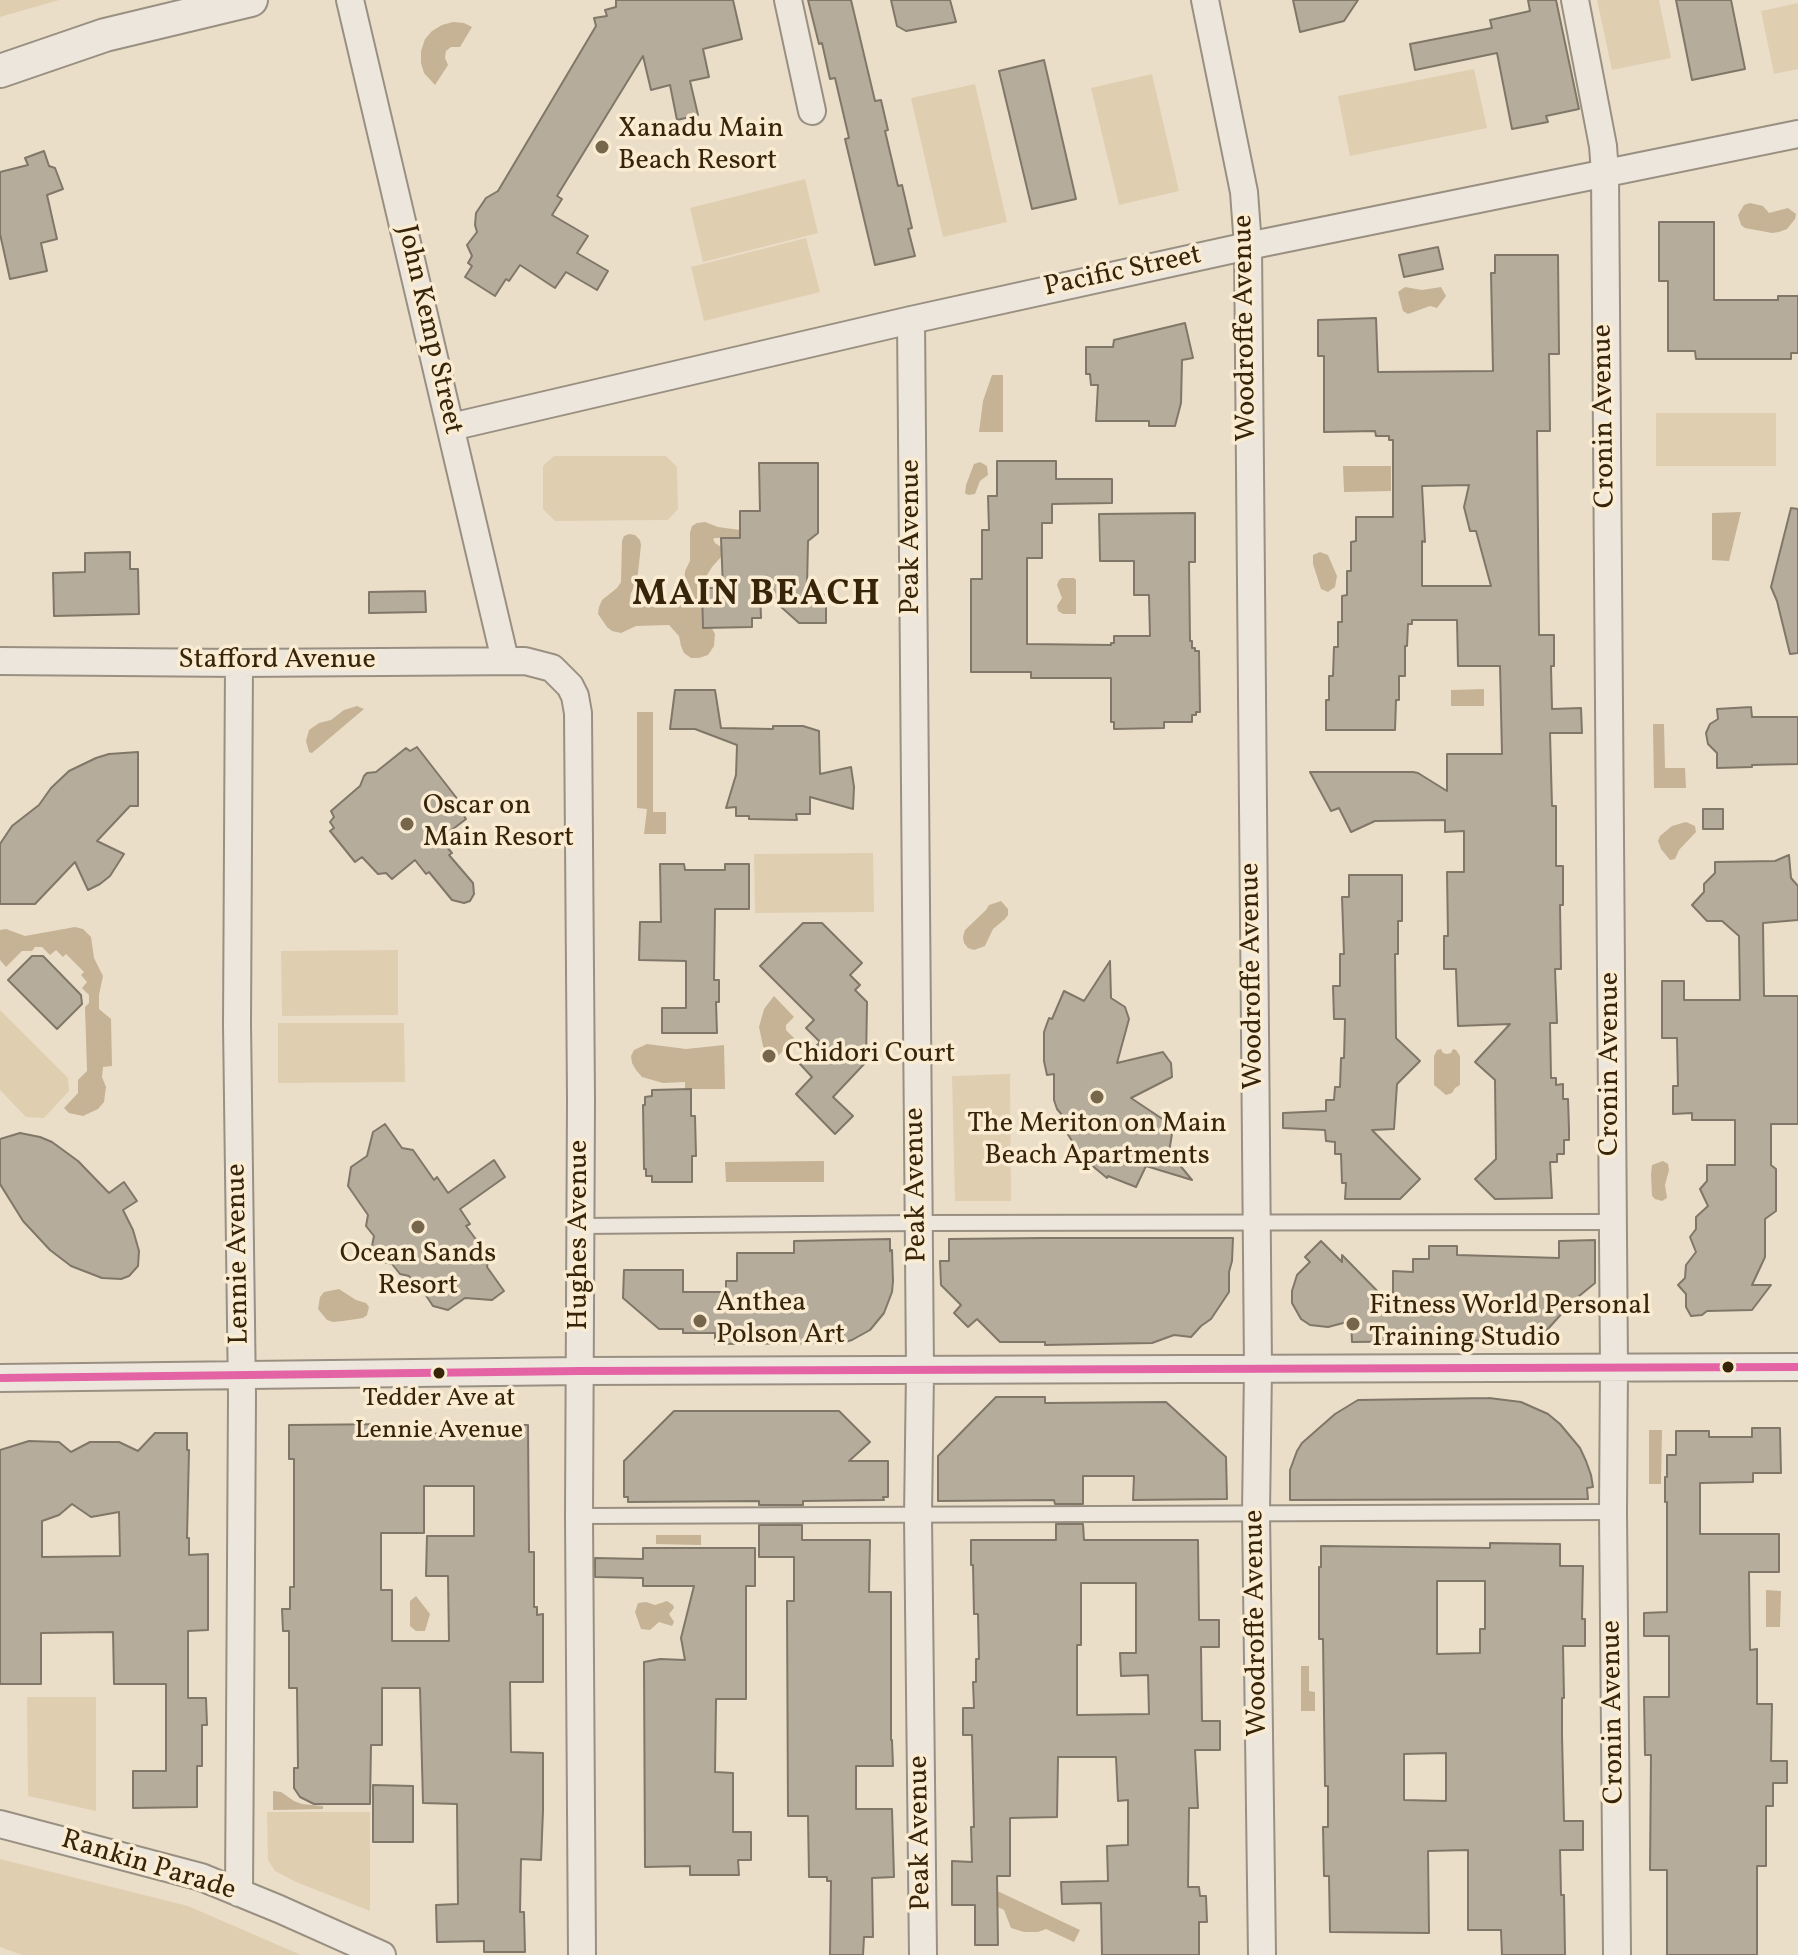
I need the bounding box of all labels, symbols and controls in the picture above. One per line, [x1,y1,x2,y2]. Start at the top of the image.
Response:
place label: Xanadu Main Beach Resort [618,114,784,180]
marker: Xanadu Main Beach Resort [593,138,611,156]
street label: Woodroffe Avenue [1228,214,1266,442]
street label: John Kemp Street [388,222,468,438]
street label: Pacific Street [1041,240,1205,306]
street label: Cronin Avenue [1588,324,1624,508]
street label: Peak Avenue [896,459,930,615]
district label: MAIN BEACH [632,575,882,619]
street label: Stafford Avenue [178,645,376,679]
place label: Oscar on Main Resort [423,791,574,857]
marker: Oscar on Main Resort [398,815,416,833]
street label: Woodroffe Avenue [1235,862,1273,1090]
street label: Cronin Avenue [1595,972,1629,1156]
place label: Chidori Court [785,1039,955,1073]
marker: Chidori Court [760,1047,778,1065]
marker: The Meriton on Main Beach Apartments [1088,1088,1106,1106]
street label: Peak Avenue [900,1107,936,1263]
place label: The Meriton on Main Beach Apartments [967,1109,1227,1175]
street label: Hughes Avenue [564,1140,598,1330]
street label: Lennie Avenue [222,1163,258,1345]
marker: Ocean Sands Resort [409,1218,427,1236]
place label: Ocean Sands Resort [340,1239,496,1305]
place label: Anthea Polson Art [716,1288,845,1354]
place label: Fitness World Personal Training Studio [1369,1291,1651,1357]
marker: Anthea Polson Art [691,1312,709,1330]
marker: Fitness World Personal Training Studio [1344,1315,1362,1333]
unlabelled marker [1720,1359,1736,1375]
marker: Tedder Ave at Lennie Avenue [431,1365,447,1381]
place label: Tedder Ave at Lennie Avenue [355,1384,523,1446]
street label: Woodroffe Avenue [1239,1509,1277,1737]
street label: Cronin Avenue [1597,1620,1633,1804]
street label: Peak Avenue [904,1755,940,1911]
street label: Rankin Parade [57,1825,239,1909]

